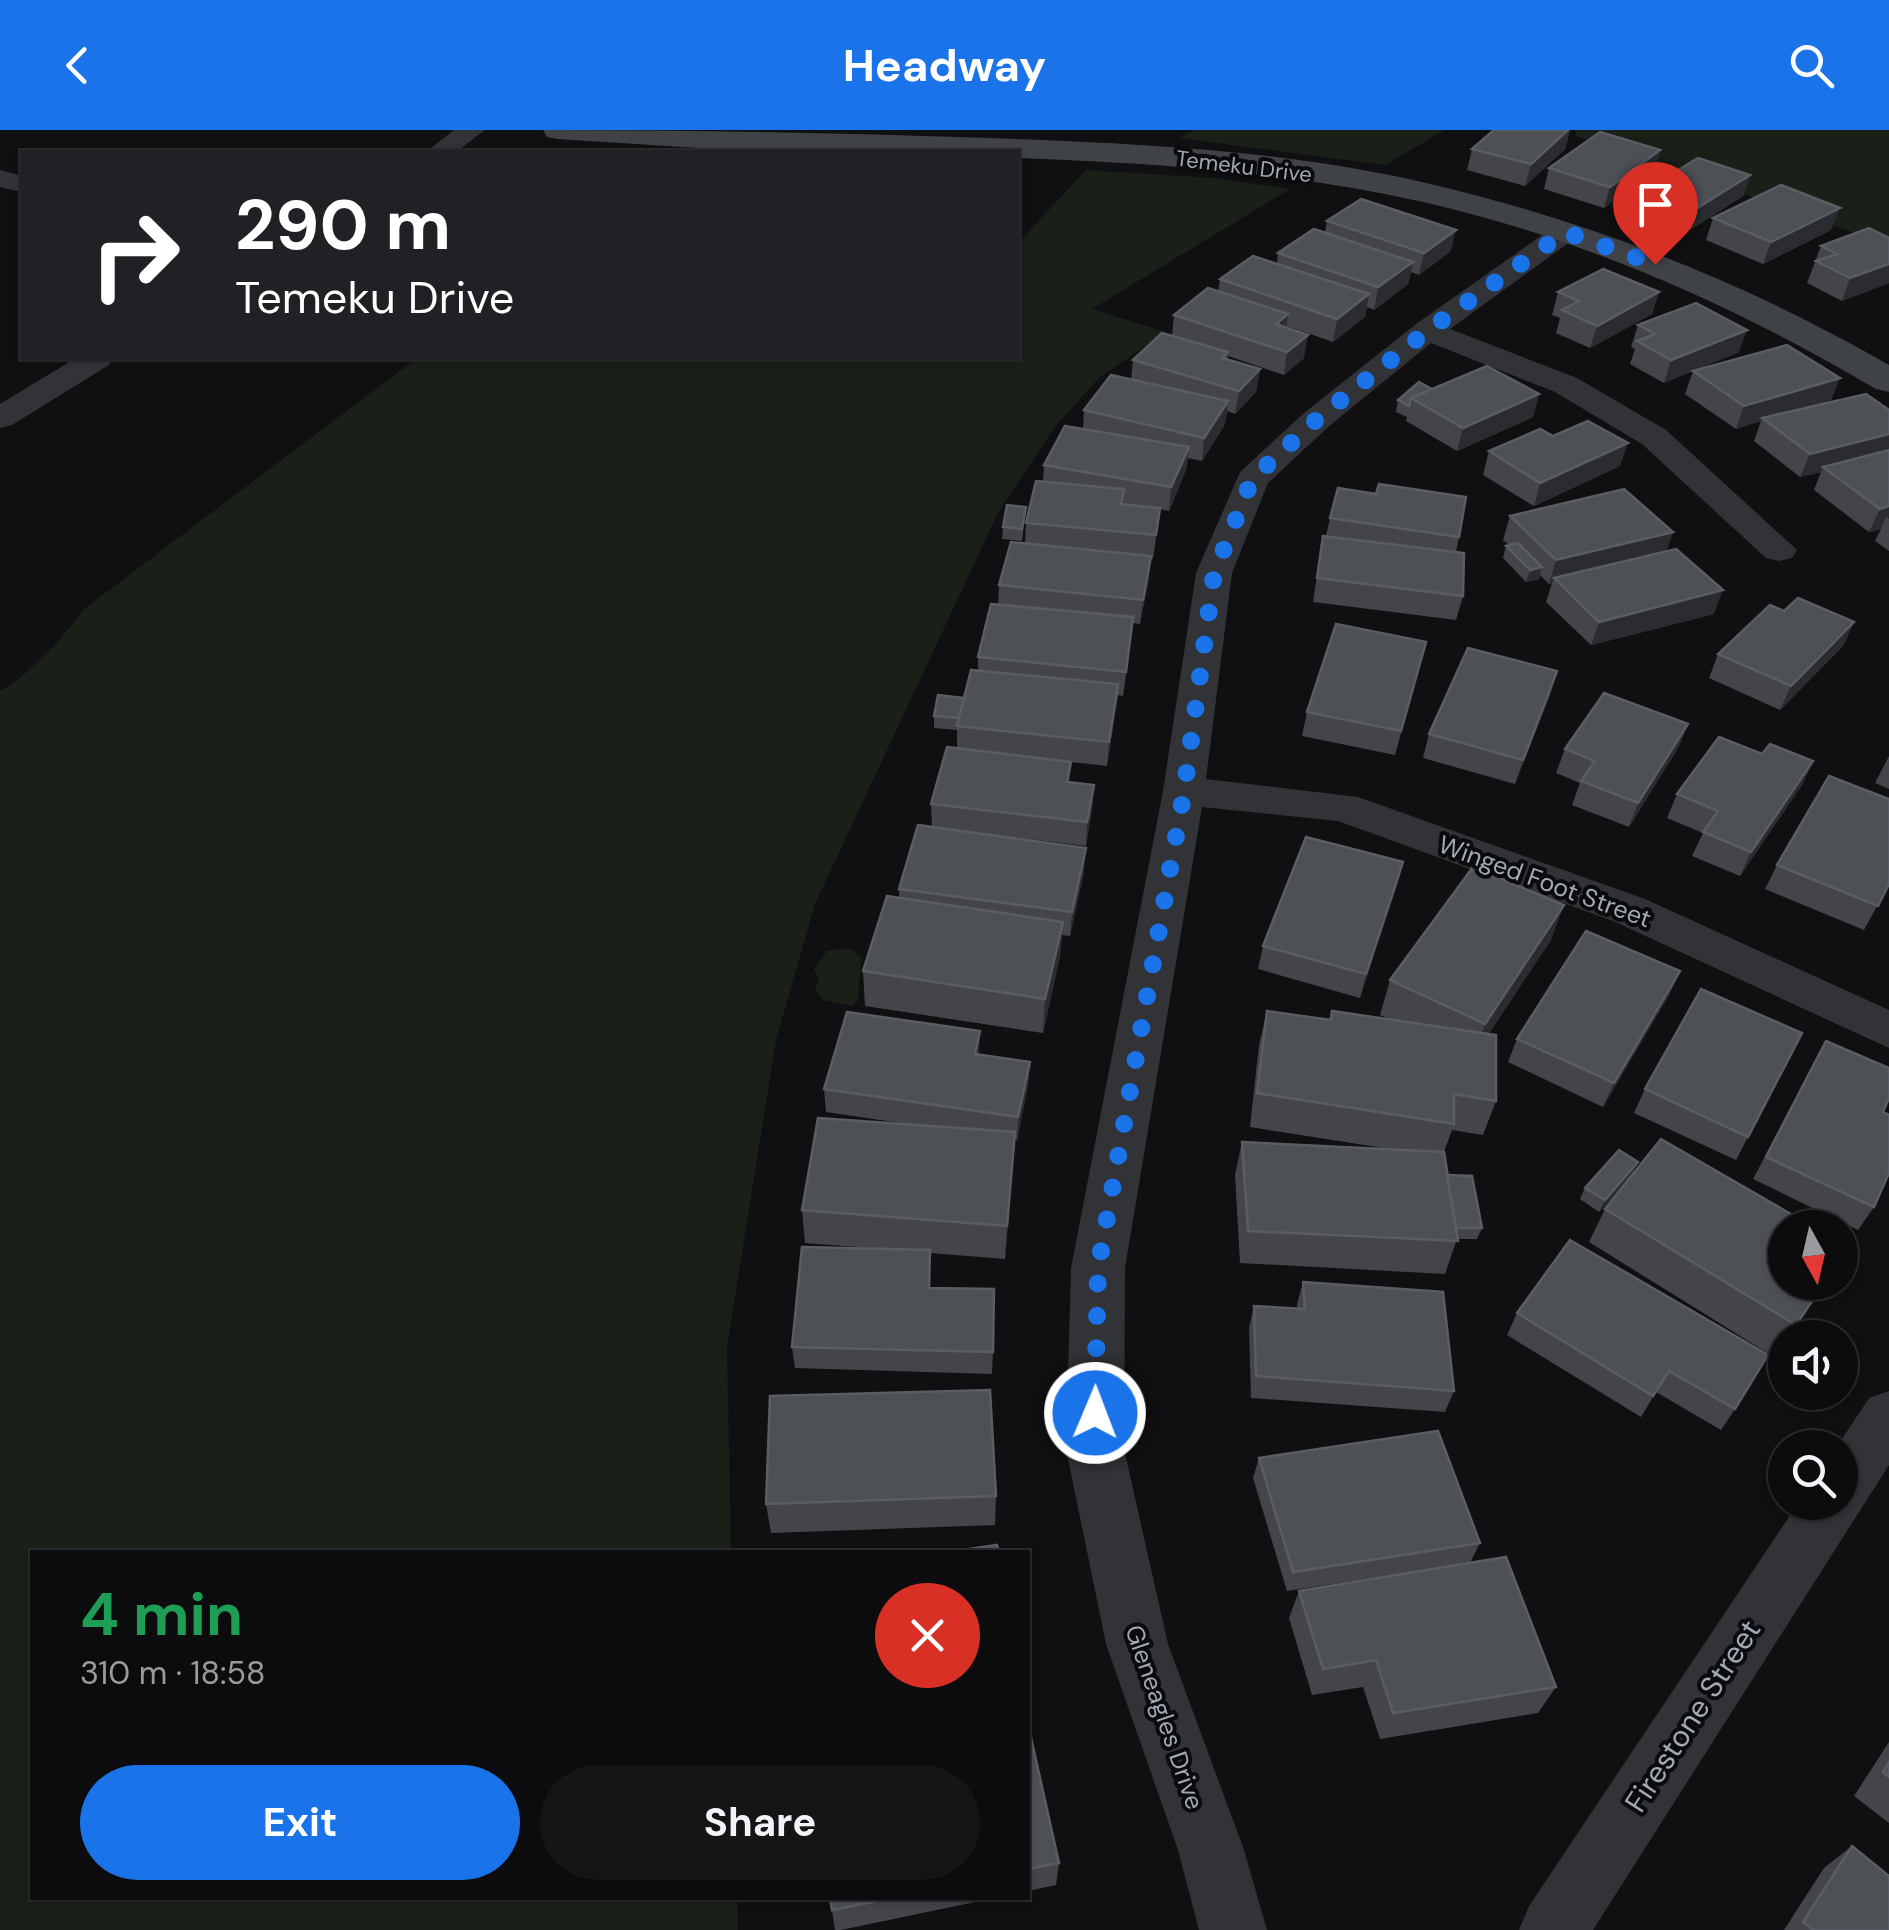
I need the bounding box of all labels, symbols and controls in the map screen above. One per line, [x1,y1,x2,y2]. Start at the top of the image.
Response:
text: Headway [843,36,1046,95]
icon: back [50,38,105,93]
icon: search [1784,38,1839,93]
street label: Temeku Drive [1174,144,1314,189]
pin [1613,162,1698,265]
icon: arrive [1628,177,1683,232]
text: 290 m [235,180,451,271]
icon: right [70,190,200,320]
text: Temeku Drive [235,268,514,327]
street label: Winged Foot Street [1434,828,1656,935]
north arrow [1768,1210,1858,1300]
map controls [1768,1210,1858,1520]
button: sound [1768,1320,1858,1410]
position arrow [1043,1361,1147,1465]
button: search [1768,1430,1858,1520]
text: 4 min [80,1575,243,1654]
button: close [875,1583,980,1688]
street label: Firestone Street [1616,1612,1769,1819]
street label: Gleneagles Drive [1118,1621,1212,1814]
text: 310 m · 18:58 [80,1652,266,1694]
button: Exit [80,1765,520,1880]
button: Share [540,1765,980,1880]

